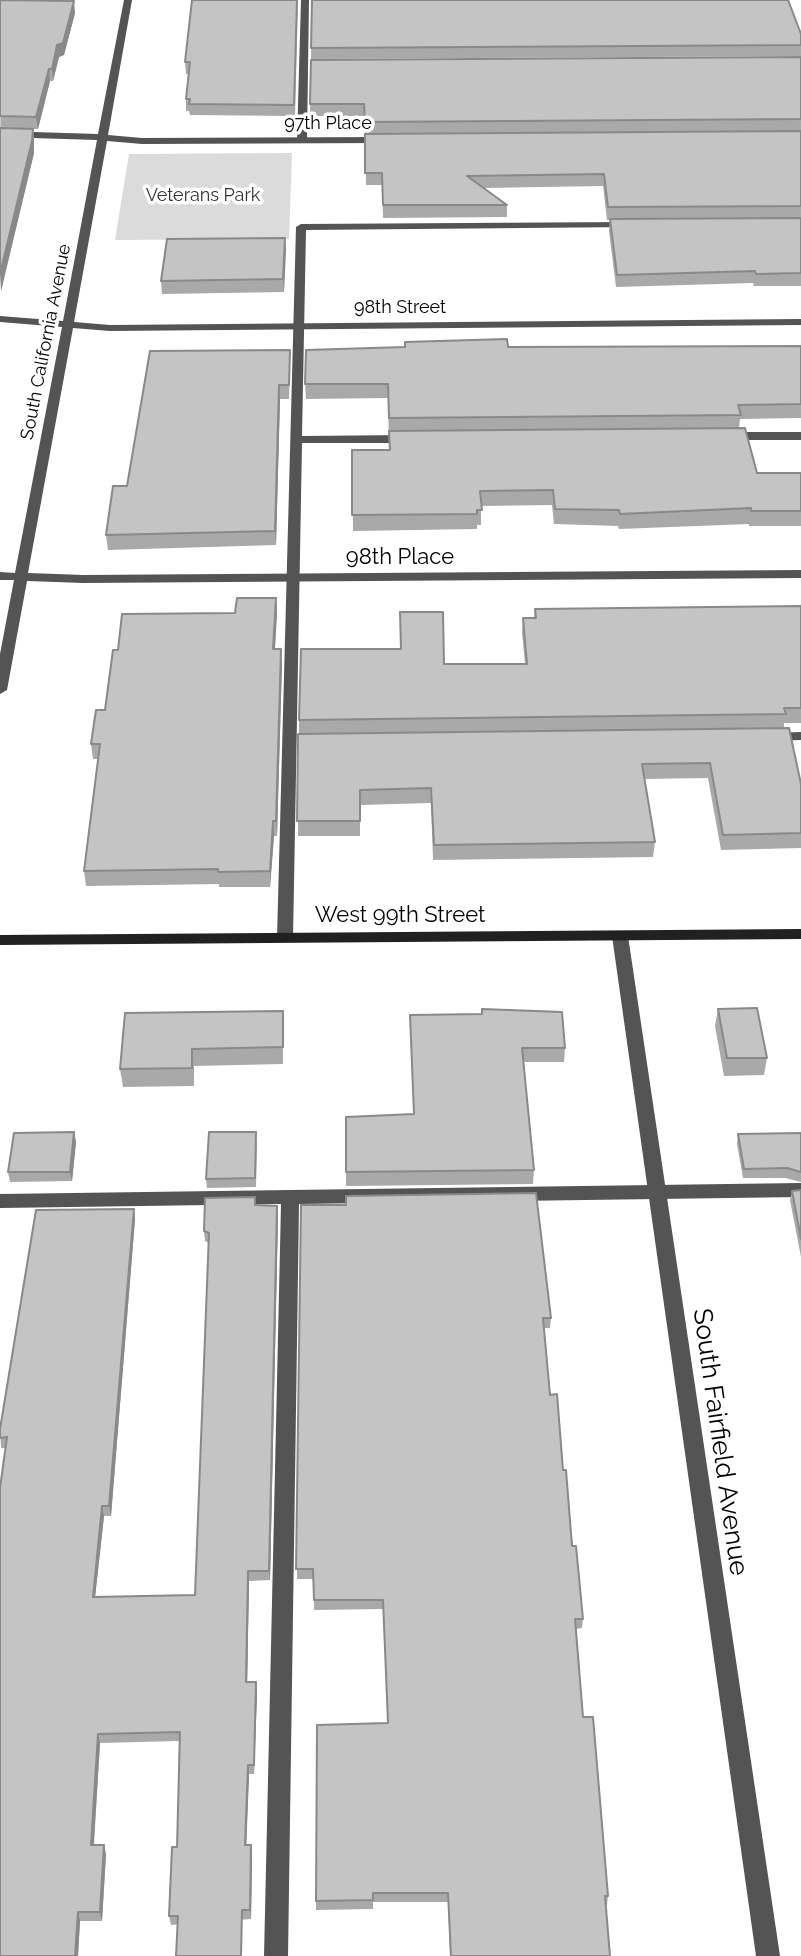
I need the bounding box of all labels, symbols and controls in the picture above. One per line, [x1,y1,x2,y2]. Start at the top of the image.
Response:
street label: 97th Place [284,113,372,135]
park label: Veterans Park [146,185,260,207]
street label: South California Avenue [16,242,76,442]
street label: 98th Street [354,297,446,319]
street label: 98th Place [346,544,454,570]
street label: West 99th Street [315,902,485,928]
street label: South Fairfield Avenue [686,1307,754,1577]

